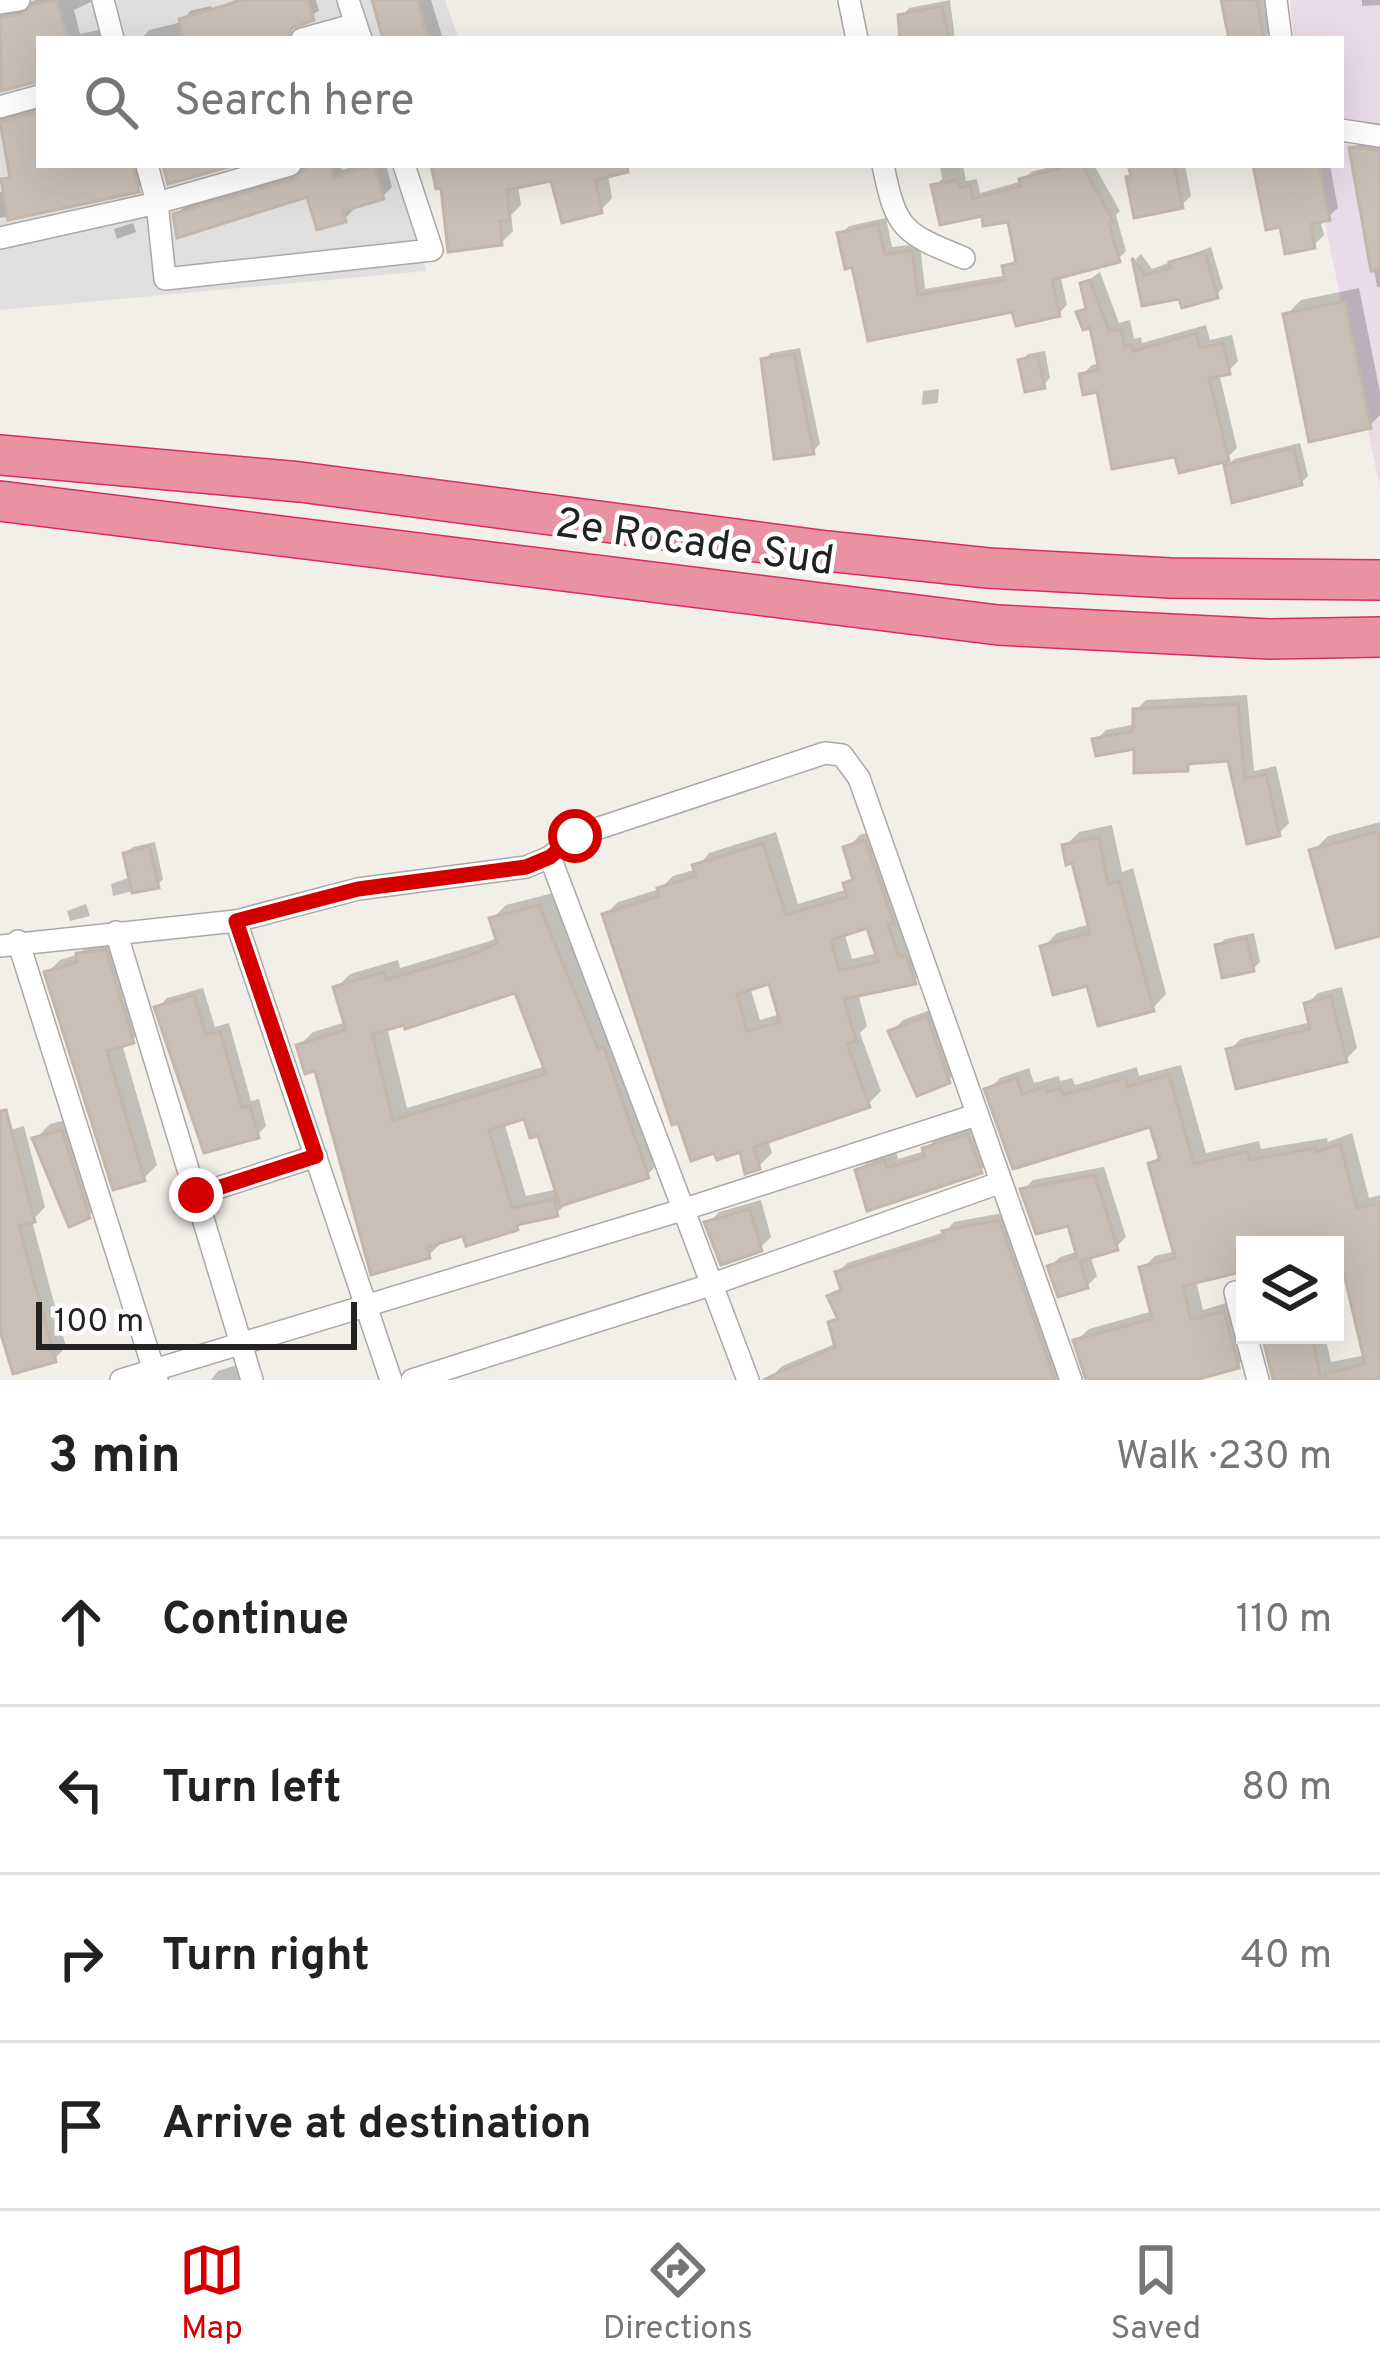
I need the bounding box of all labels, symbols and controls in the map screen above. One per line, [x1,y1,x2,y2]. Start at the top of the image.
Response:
search box [36,36,1344,168]
icon: search [78,69,144,135]
text: Search here [174,74,414,131]
street label: 2e Rocade Sud [552,499,837,590]
route start [548,809,602,863]
route end [169,1168,223,1222]
map controls [1236,1236,1344,1344]
button: layers [1236,1236,1344,1344]
scale bar [36,1296,357,1349]
text: 100 m [54,1302,144,1344]
text: 3 min [48,1426,181,1491]
text: Walk · 230 m [1116,1434,1332,1483]
icon: ahead [48,1589,114,1655]
text: Continue [162,1593,349,1650]
text: 110 m [1236,1597,1332,1646]
icon: left [48,1757,114,1823]
text: Turn left [162,1761,341,1818]
text: 80 m [1241,1765,1332,1814]
icon: right [48,1925,114,1991]
text: Turn right [162,1929,370,1986]
text: 40 m [1241,1933,1332,1982]
icon: arrive [48,2093,114,2159]
text: Arrive at destination [162,2097,592,2154]
tab: Map [179,2237,245,2351]
tab: Directions [603,2237,753,2351]
tab: Saved [1110,2237,1201,2351]

